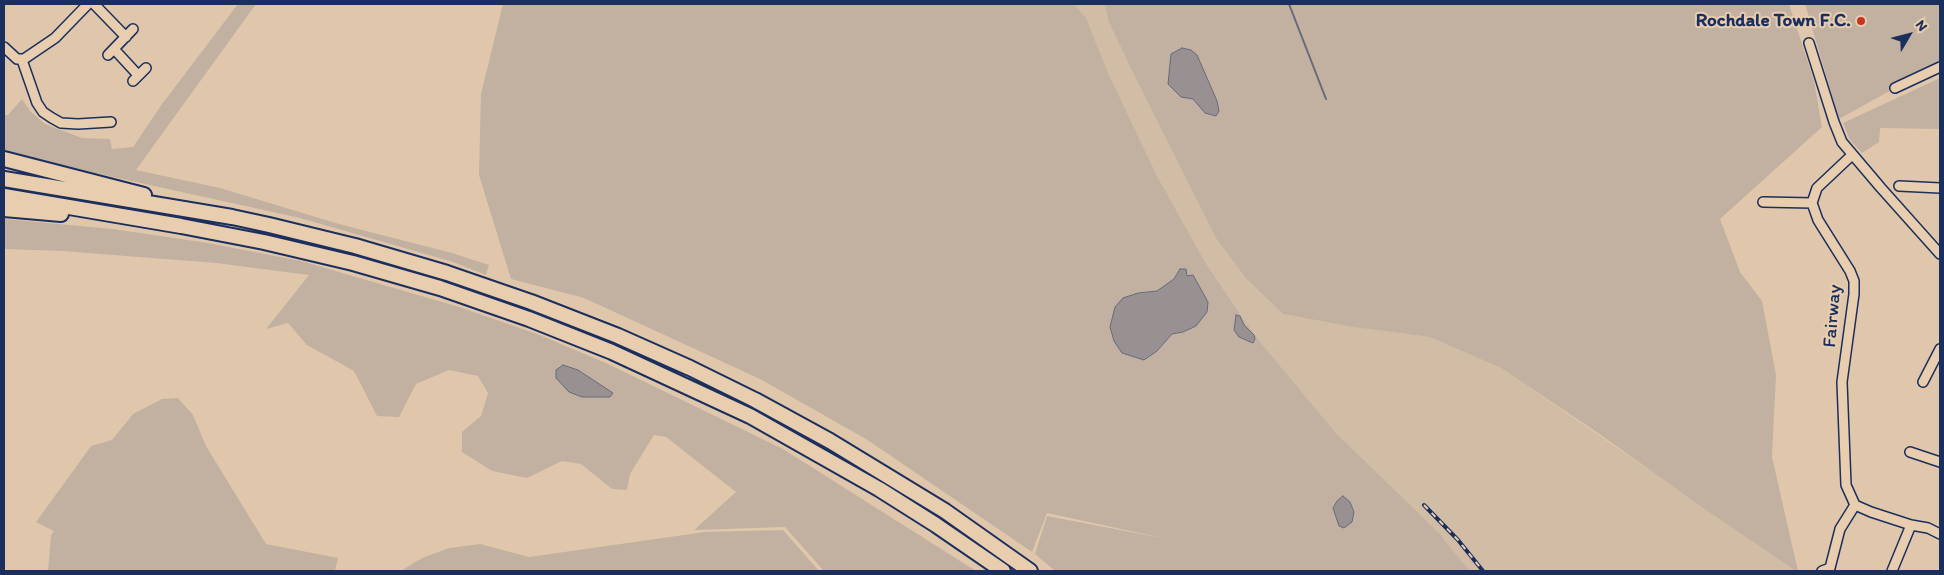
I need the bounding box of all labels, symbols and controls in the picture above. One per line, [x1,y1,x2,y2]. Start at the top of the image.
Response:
place label: Rochdale Town F.C. [1696,10,1851,32]
north arrow [1884,10,1934,60]
marker: Rochdale Town F.C. [1855,15,1867,27]
text: N [1912,17,1931,35]
street label: Fairway [1819,284,1847,348]

